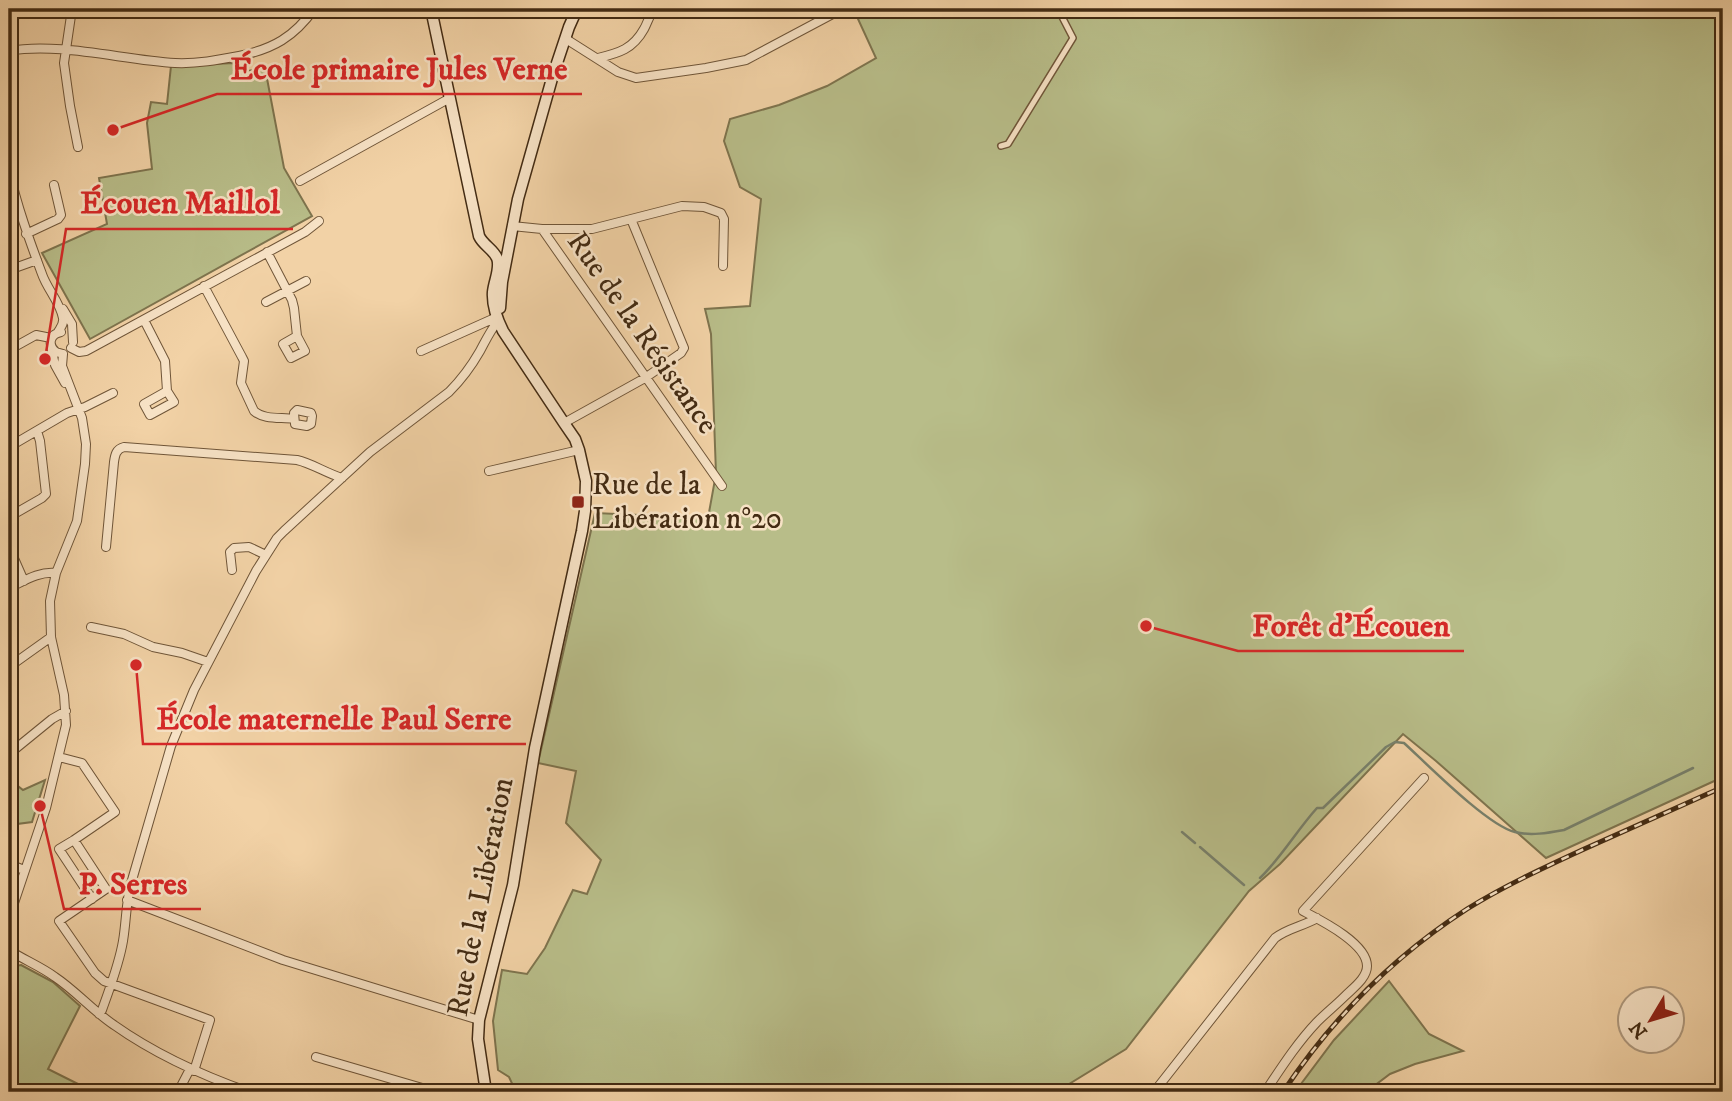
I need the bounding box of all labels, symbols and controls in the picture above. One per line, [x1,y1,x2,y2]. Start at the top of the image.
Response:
callout: École primaire Jules Verne [217,41,582,94]
text: École primaire Jules Verne [231,50,567,90]
callout: Écouen Maillol [66,176,293,229]
text: Écouen Maillol [80,184,280,224]
street label: Rue de la Résistance [558,225,726,441]
place label: Rue de la Libération n°20 [592,467,782,538]
marker: Rue de la Libération n°20 [570,494,586,510]
callout: Forêt d'Écouen [1238,598,1464,651]
text: Forêt d'Écouen [1252,607,1450,647]
callout: École maternelle Paul Serre [143,691,526,744]
text: École maternelle Paul Serre [157,700,511,740]
street label: Rue de la Libération [440,774,522,1020]
callout: P. Serres [64,856,201,909]
text: P. Serres [78,865,188,905]
north arrow [1616,986,1686,1056]
text: N [1625,1016,1653,1043]

